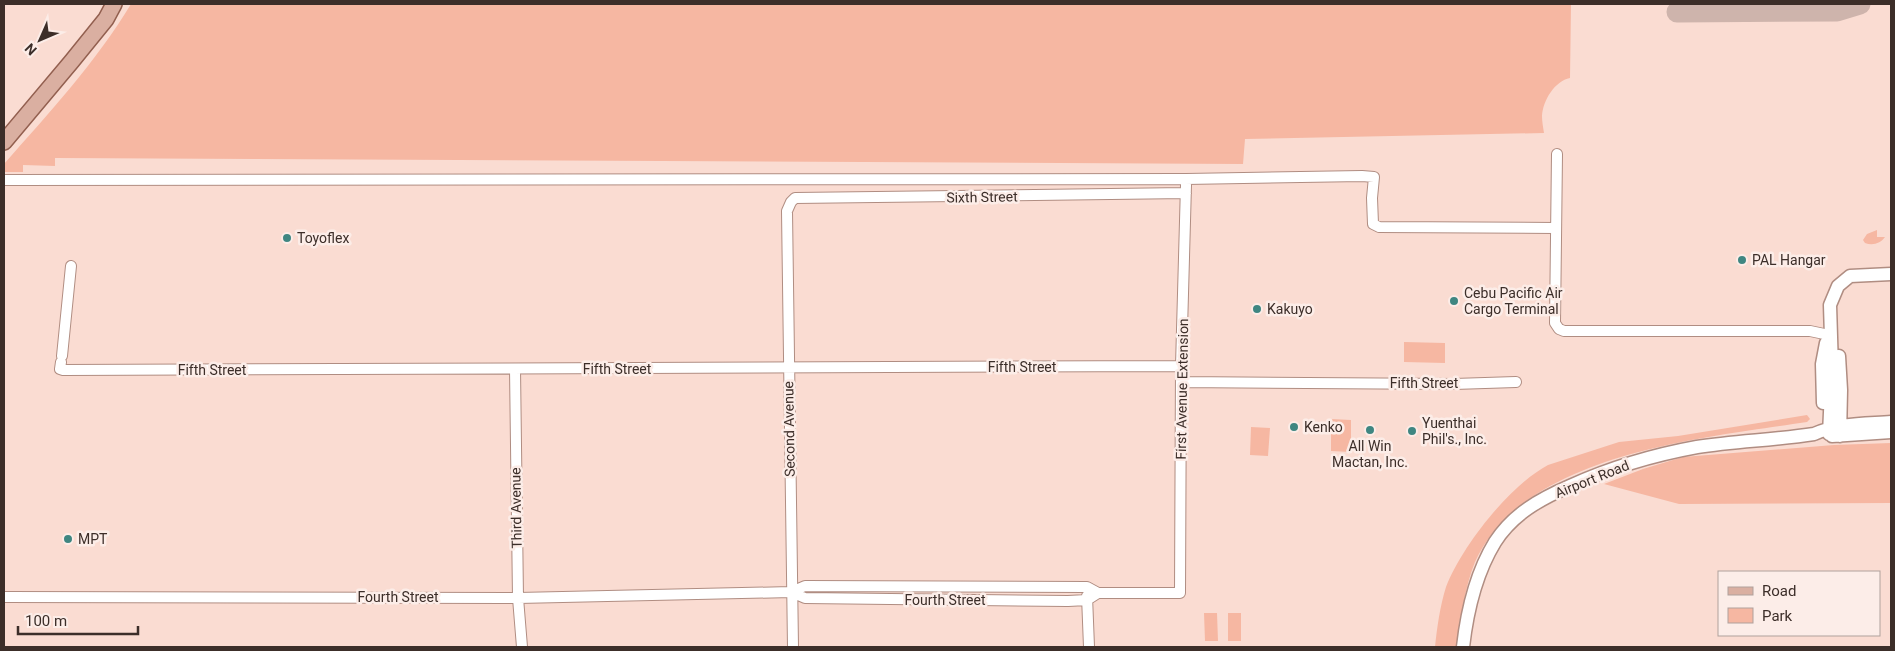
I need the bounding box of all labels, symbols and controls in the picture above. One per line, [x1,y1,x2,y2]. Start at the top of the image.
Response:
north arrow [15,15,65,65]
text: N [22,40,40,58]
street label: Sixth Street [946,188,1018,206]
place label: Toyoflex [297,230,349,246]
marker: Toyoflex [281,232,293,244]
place label: PAL Hangar [1752,252,1826,268]
marker: PAL Hangar [1736,254,1748,266]
place label: Cebu Pacific Air Cargo Terminal [1464,285,1563,317]
marker: Cebu Pacific Air Cargo Terminal [1448,295,1460,307]
place label: Kakuyo [1267,301,1313,317]
marker: Kakuyo [1251,303,1263,315]
street label: First Avenue Extension [1173,318,1191,460]
street label: Fifth Street [988,359,1057,375]
street label: Fifth Street [583,361,652,377]
street label: Fifth Street [178,362,247,378]
street label: Fifth Street [1390,375,1459,391]
street label: Second Avenue [780,381,798,477]
place label: Yuenthai Phil's., Inc. [1422,415,1487,447]
place label: Kenko [1304,419,1343,435]
marker: Kenko [1288,421,1300,433]
marker: All Win Mactan, Inc. [1364,424,1376,436]
marker: Yuenthai Phil's., Inc. [1406,425,1418,437]
place label: All Win Mactan, Inc. [1332,438,1408,470]
street label: Airport Road [1553,457,1631,501]
street label: Third Avenue [507,467,525,549]
place label: MPT [78,531,108,547]
marker: MPT [62,533,74,545]
legend [1718,571,1880,636]
text: Road [1762,582,1796,600]
street label: Fourth Street [357,589,439,605]
street label: Fourth Street [904,592,986,608]
scale bar [18,604,138,636]
text: Park [1762,607,1793,625]
text: 100 m [25,612,67,630]

